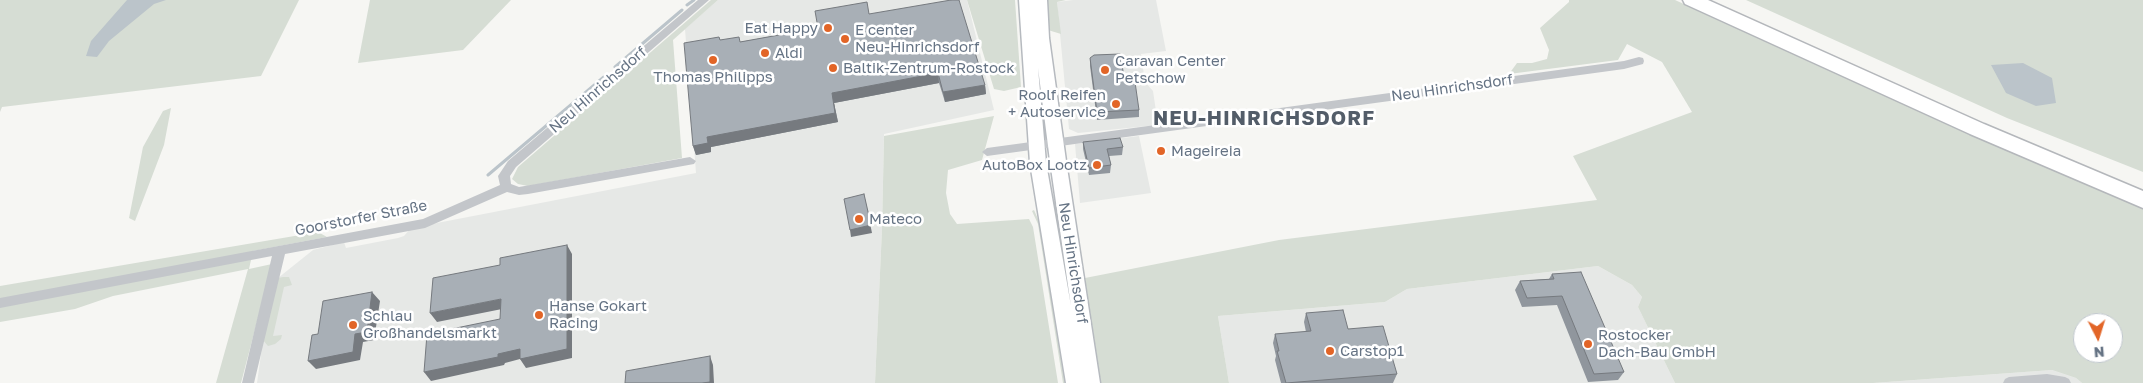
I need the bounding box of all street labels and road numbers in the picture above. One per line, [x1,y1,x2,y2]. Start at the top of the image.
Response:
street label: Neu Hinrichsdorf [546,43,650,137]
street label: Neu Hinrichsdorf [1390,71,1514,105]
street label: Goorstorfer Straße [294,196,428,240]
street label: Neu Hinrichsdorf [1055,201,1091,325]

